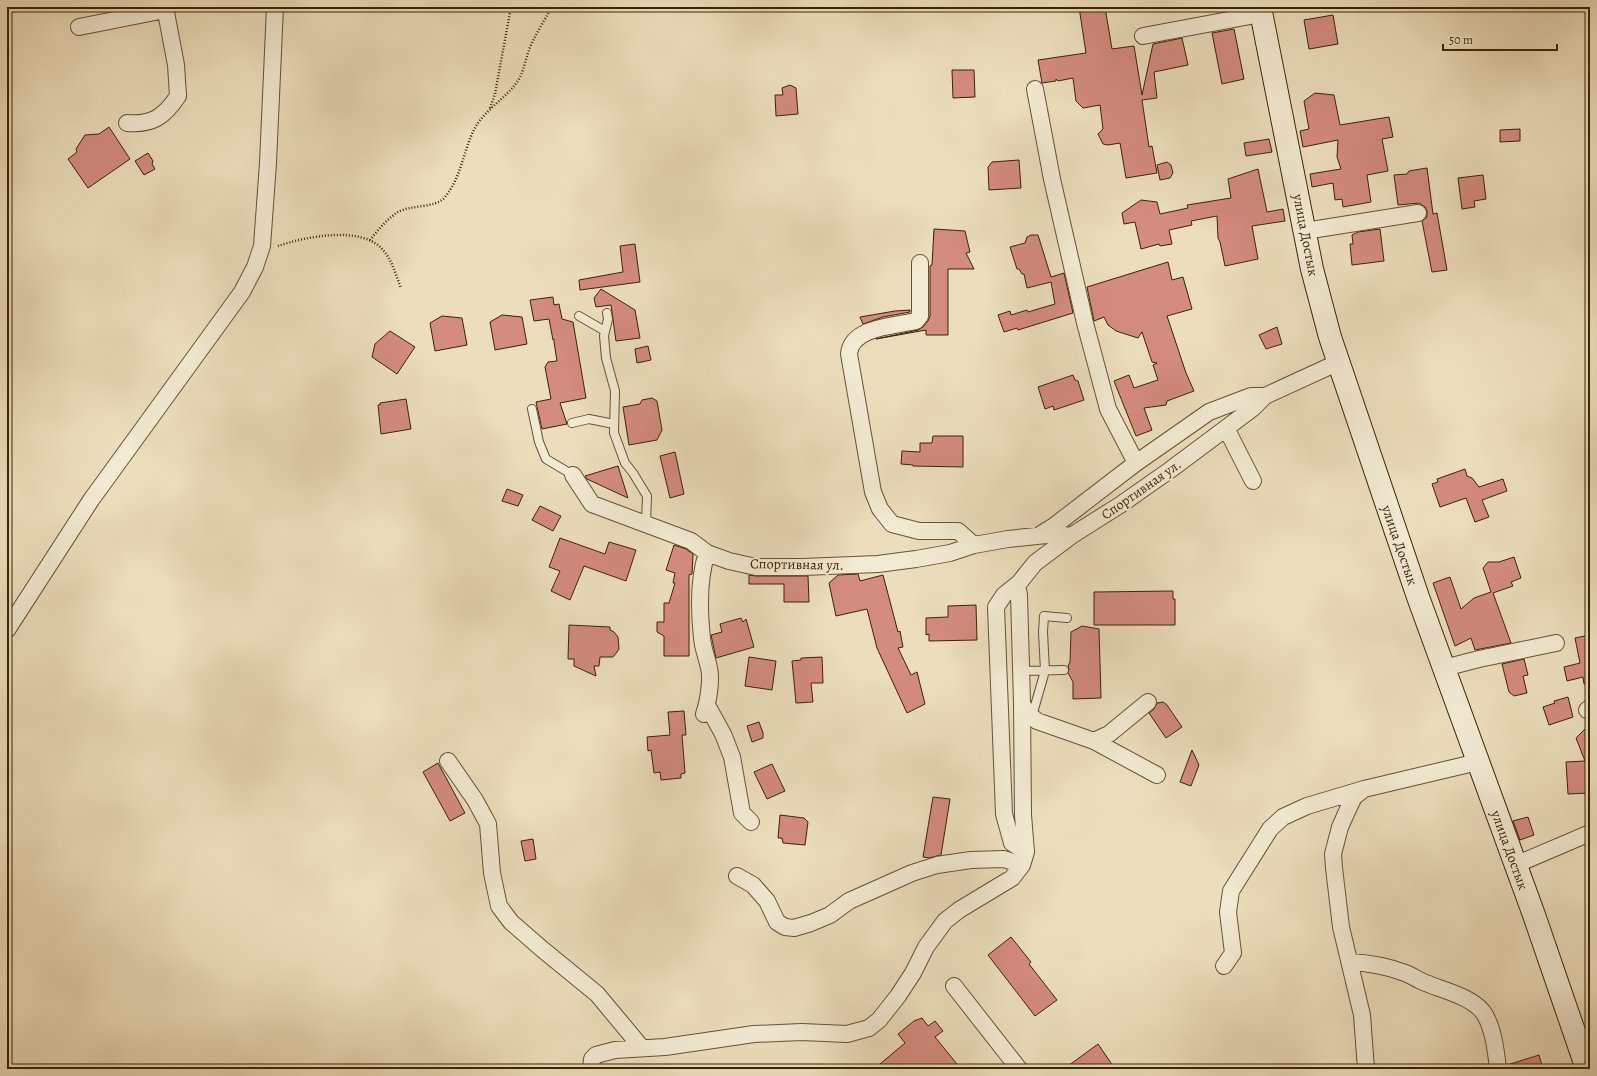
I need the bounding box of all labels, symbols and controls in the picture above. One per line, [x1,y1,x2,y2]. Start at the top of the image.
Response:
scale bar [1443,26,1557,52]
text: 50 m [1449,32,1473,48]
street label: улица Достык [1288,191,1323,278]
street label: Спортивная ул. [1097,455,1185,524]
street label: улица Достык [1377,502,1422,588]
street label: Спортивная ул. [750,554,844,575]
street label: улица Достык [1486,807,1533,893]

